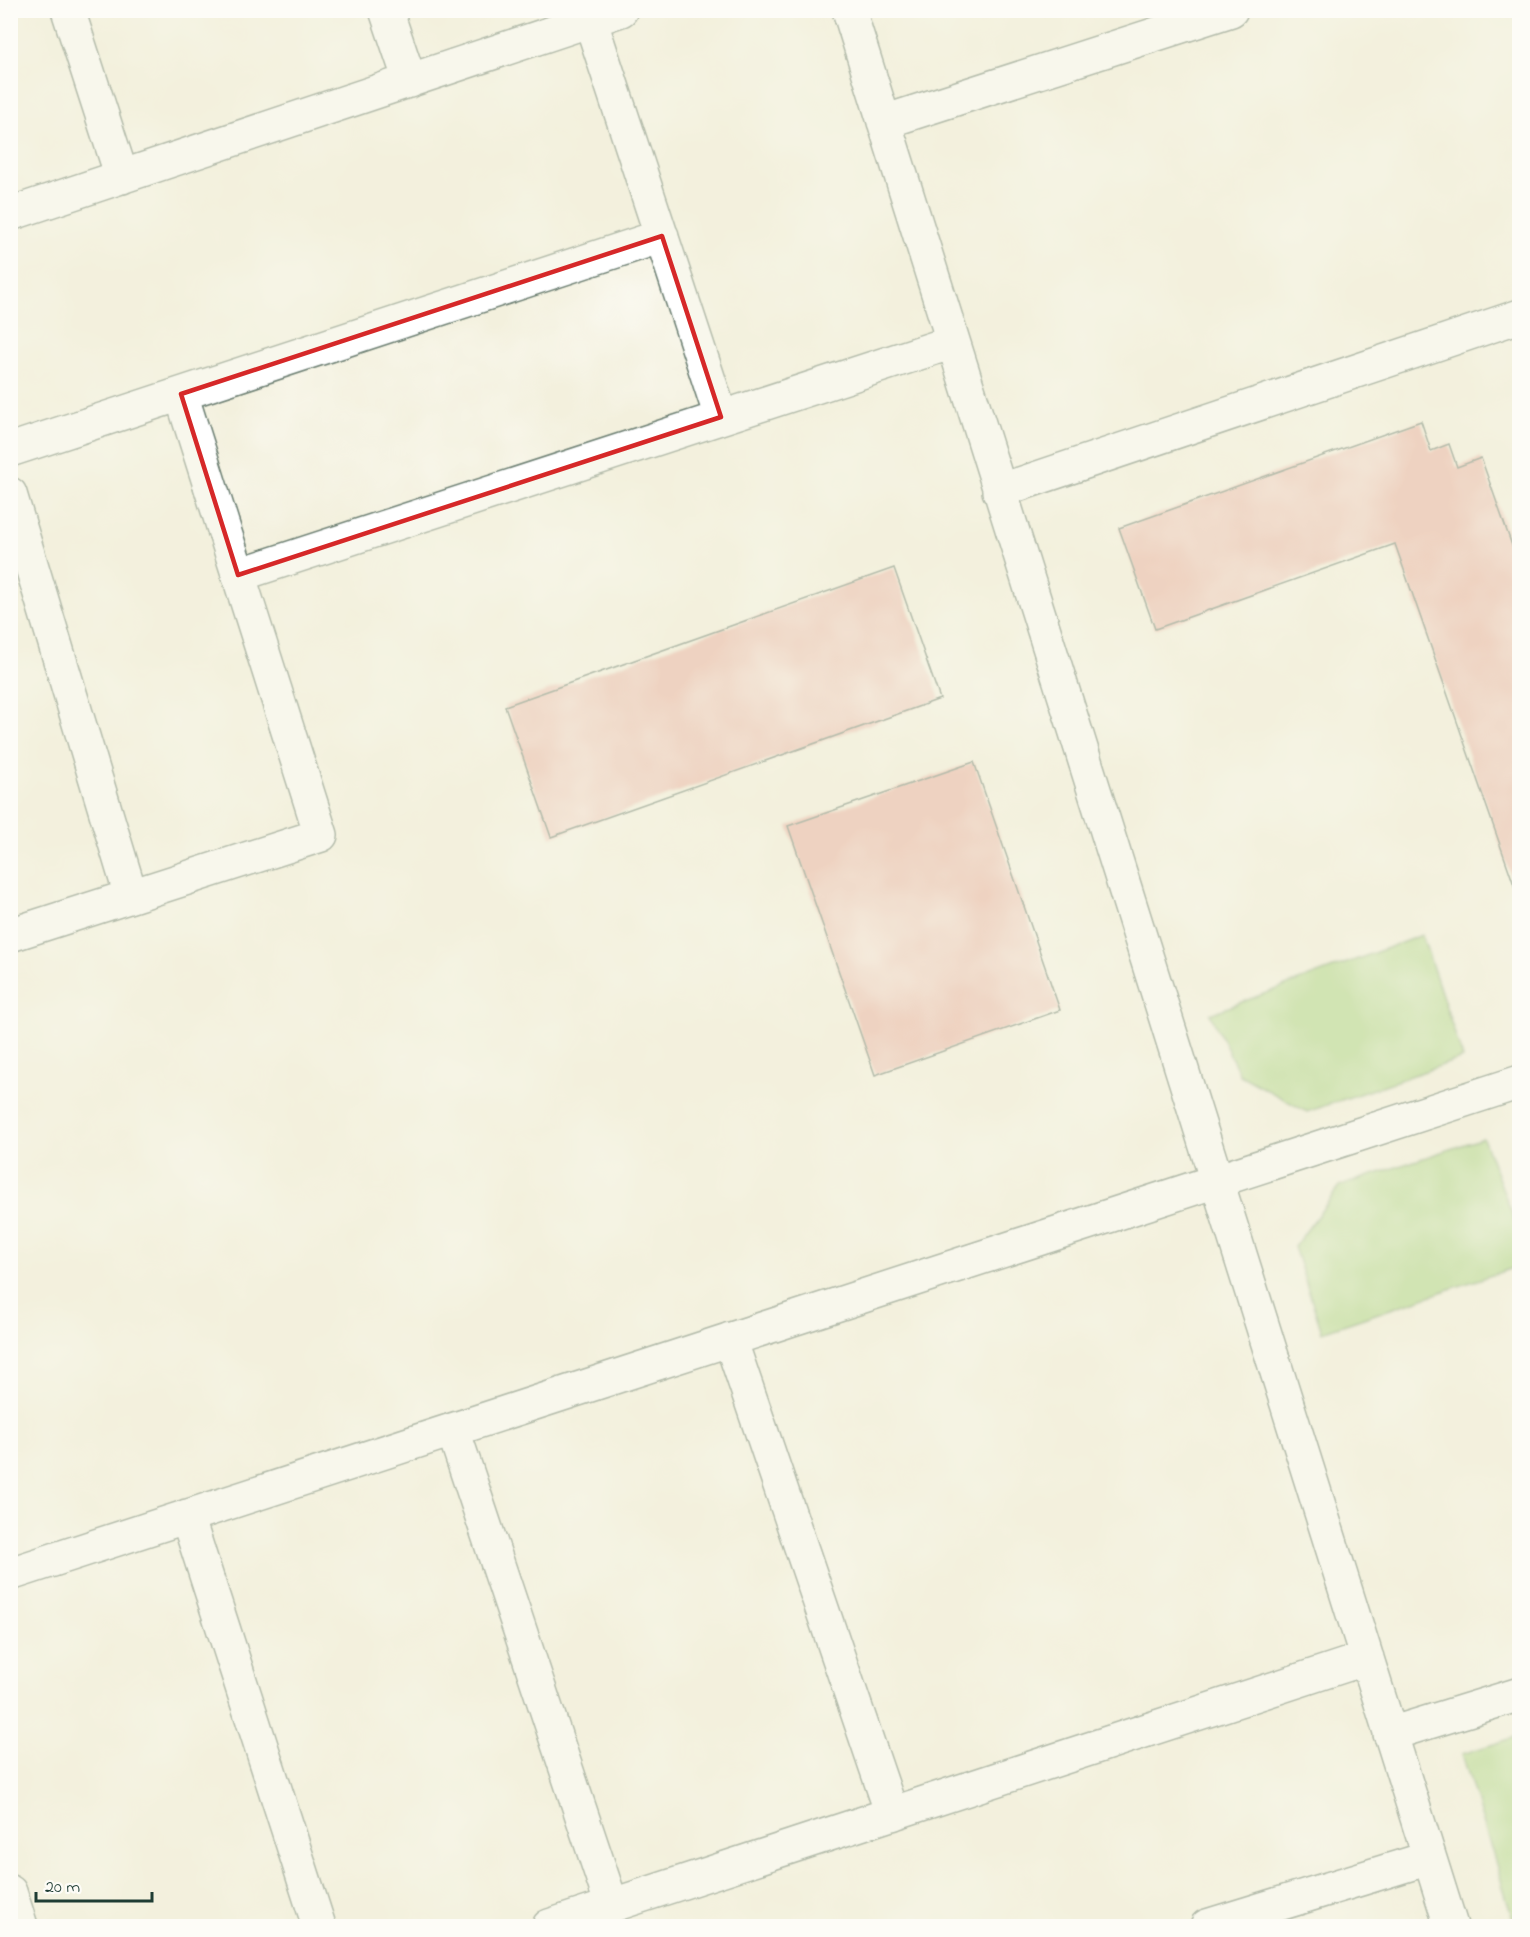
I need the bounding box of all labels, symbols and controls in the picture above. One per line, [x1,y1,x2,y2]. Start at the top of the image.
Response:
scale bar [36,1865,152,1903]
text: 20 m [45,1875,80,1901]

